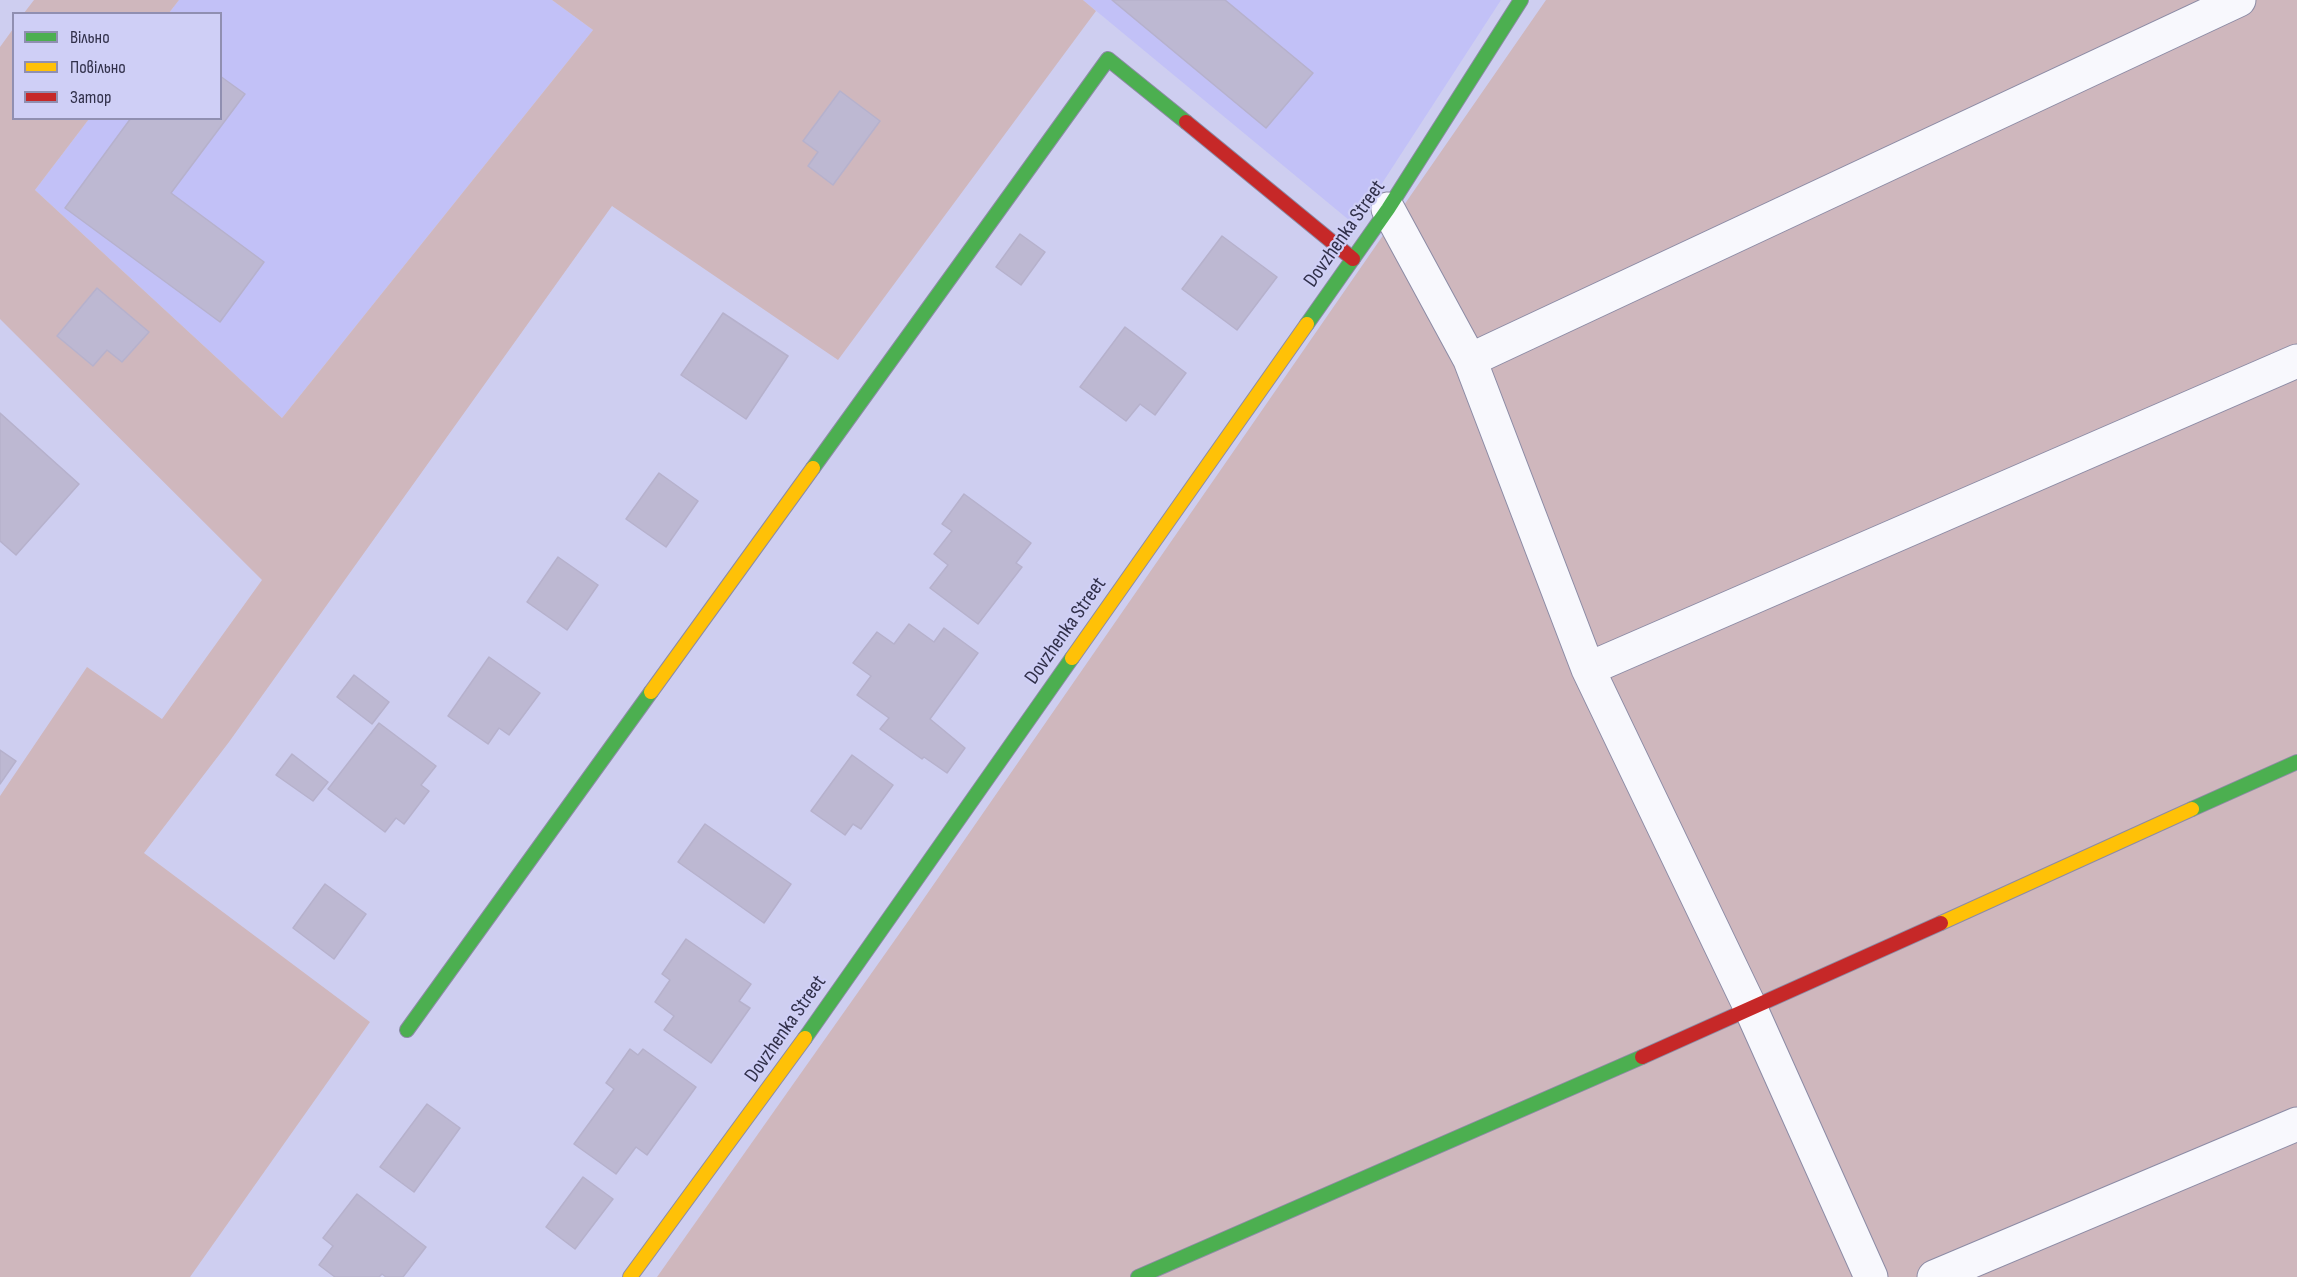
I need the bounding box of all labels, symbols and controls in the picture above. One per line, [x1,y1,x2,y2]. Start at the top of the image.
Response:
legend [12,12,222,120]
text: Вільно [70,27,110,48]
text: Повільно [70,57,126,78]
text: Затор [70,87,111,108]
street label: Dovzhenka Street [1299,176,1391,292]
street label: Dovzhenka Street [1020,573,1112,689]
street label: Dovzhenka Street [740,971,832,1087]

